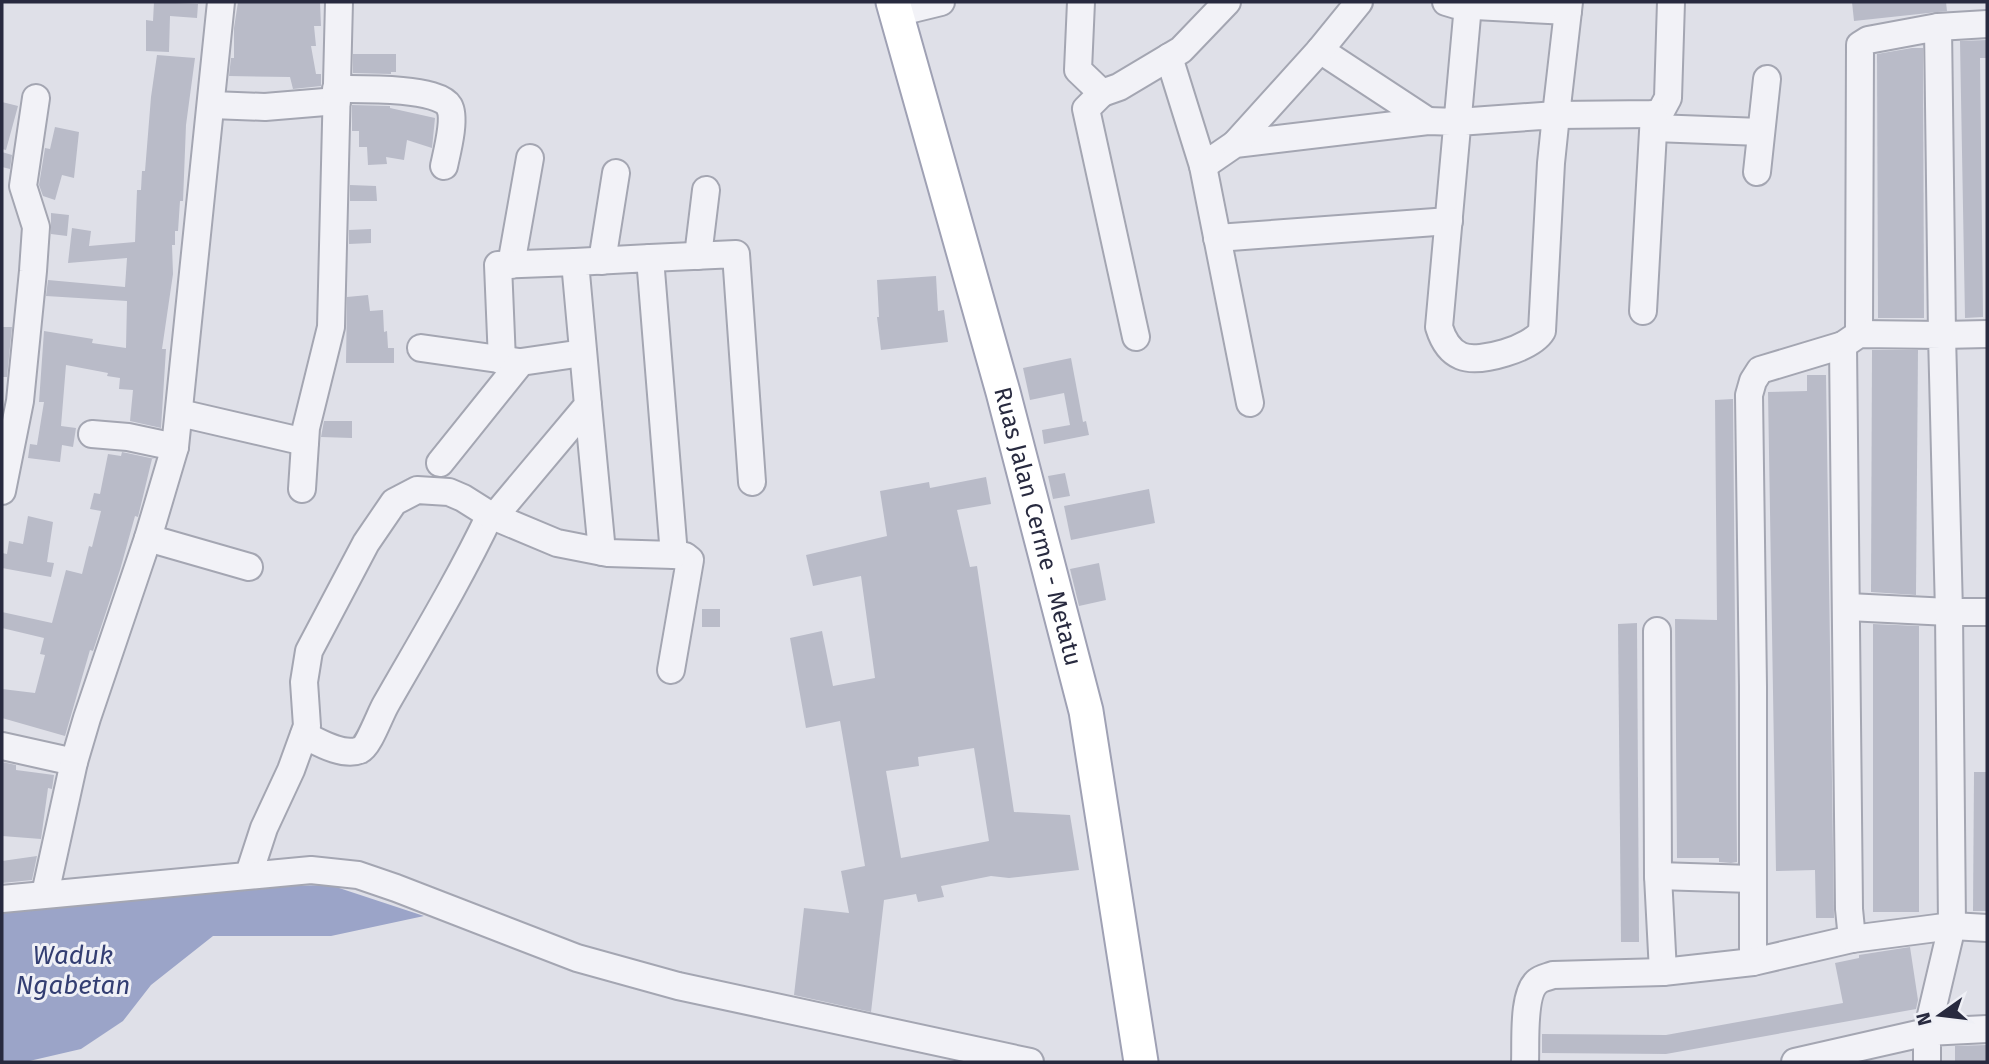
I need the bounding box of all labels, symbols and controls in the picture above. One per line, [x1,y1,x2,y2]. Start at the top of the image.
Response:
street label: Ruas Jalan Cerme - Metatu [988,384,1088,669]
water label: Waduk Ngabetan [16,940,130,1001]
north arrow [1905,980,1975,1050]
text: N [1911,1010,1937,1028]

